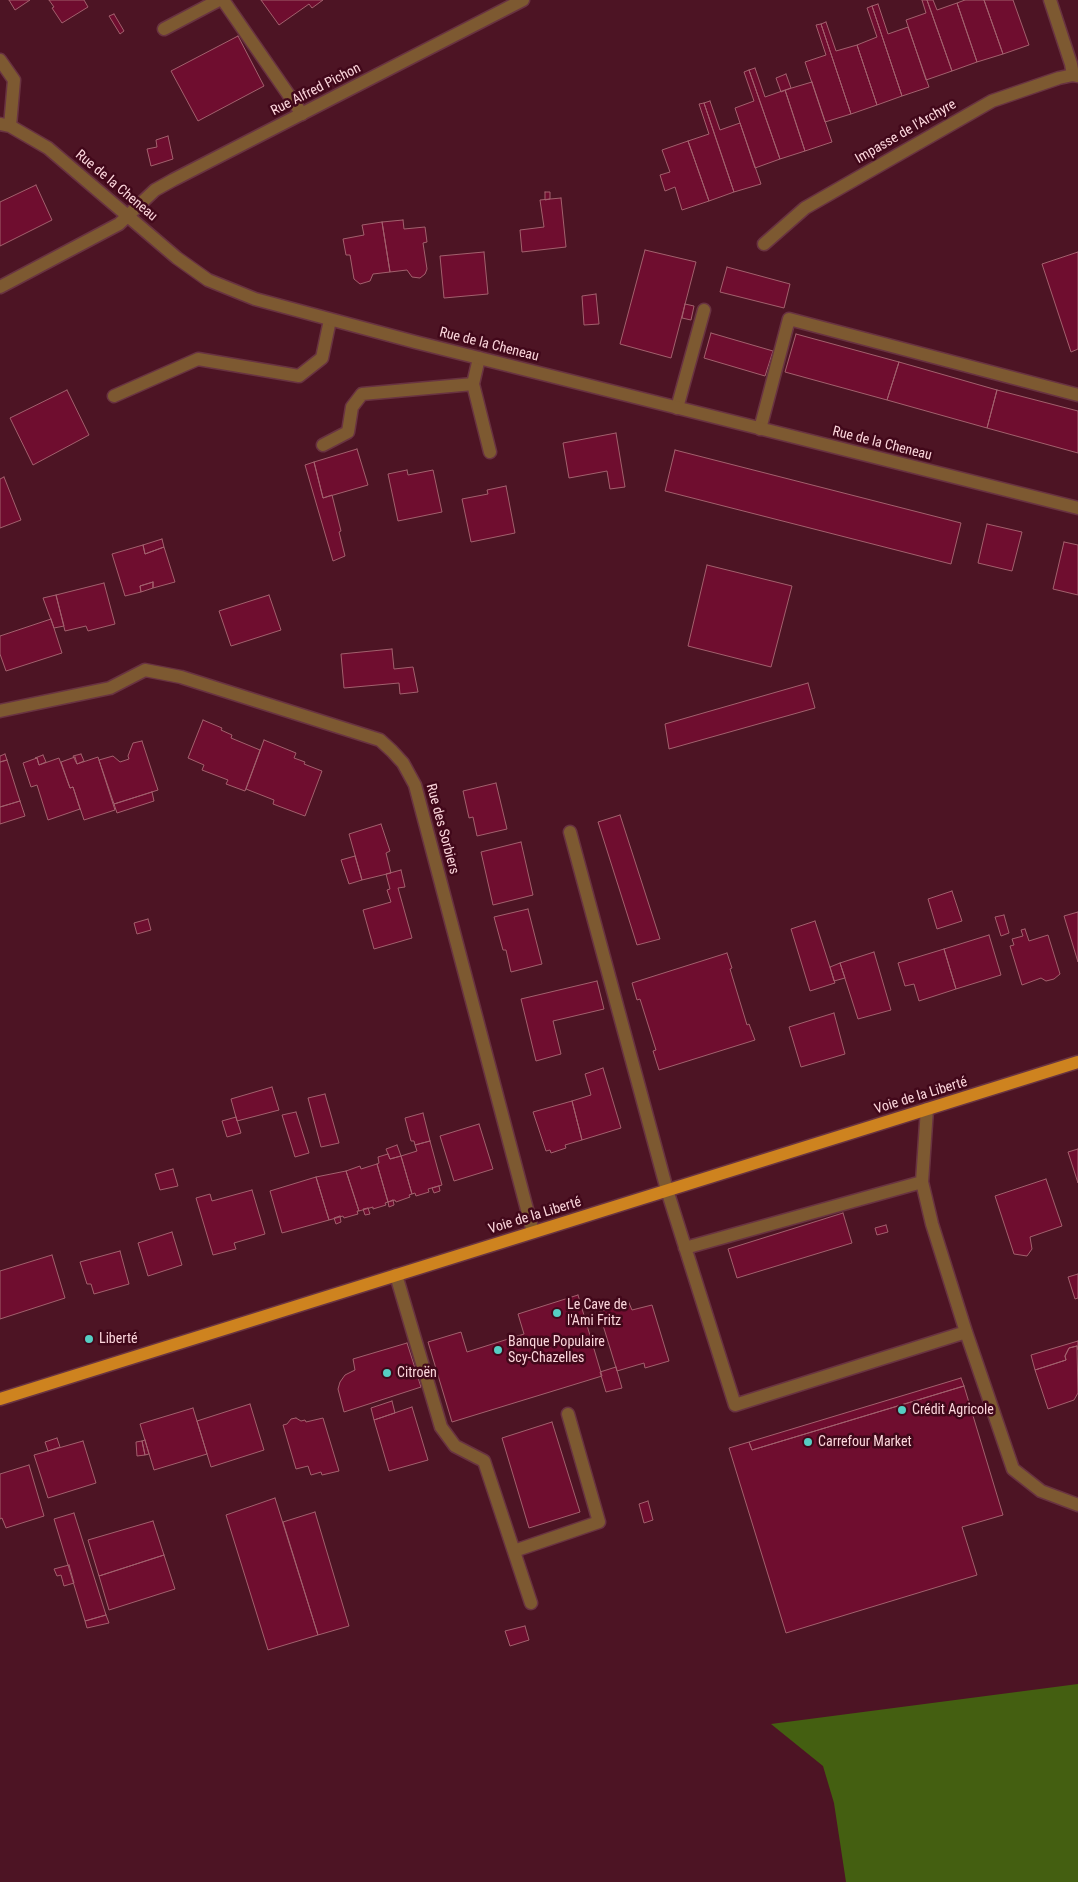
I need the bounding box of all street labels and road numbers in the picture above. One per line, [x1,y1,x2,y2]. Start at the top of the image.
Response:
street label: Rue Alfred Pichon [268,60,364,120]
street label: Impasse de l'Archyre [853,96,959,168]
street label: Rue de la Cheneau [72,147,160,225]
street label: Rue de la Cheneau [438,325,540,365]
street label: Rue de la Cheneau [831,424,933,464]
street label: Rue des Sorbiers [422,782,462,876]
street label: Voie de la Liberté [873,1074,969,1118]
street label: Voie de la Liberté [487,1194,583,1238]

